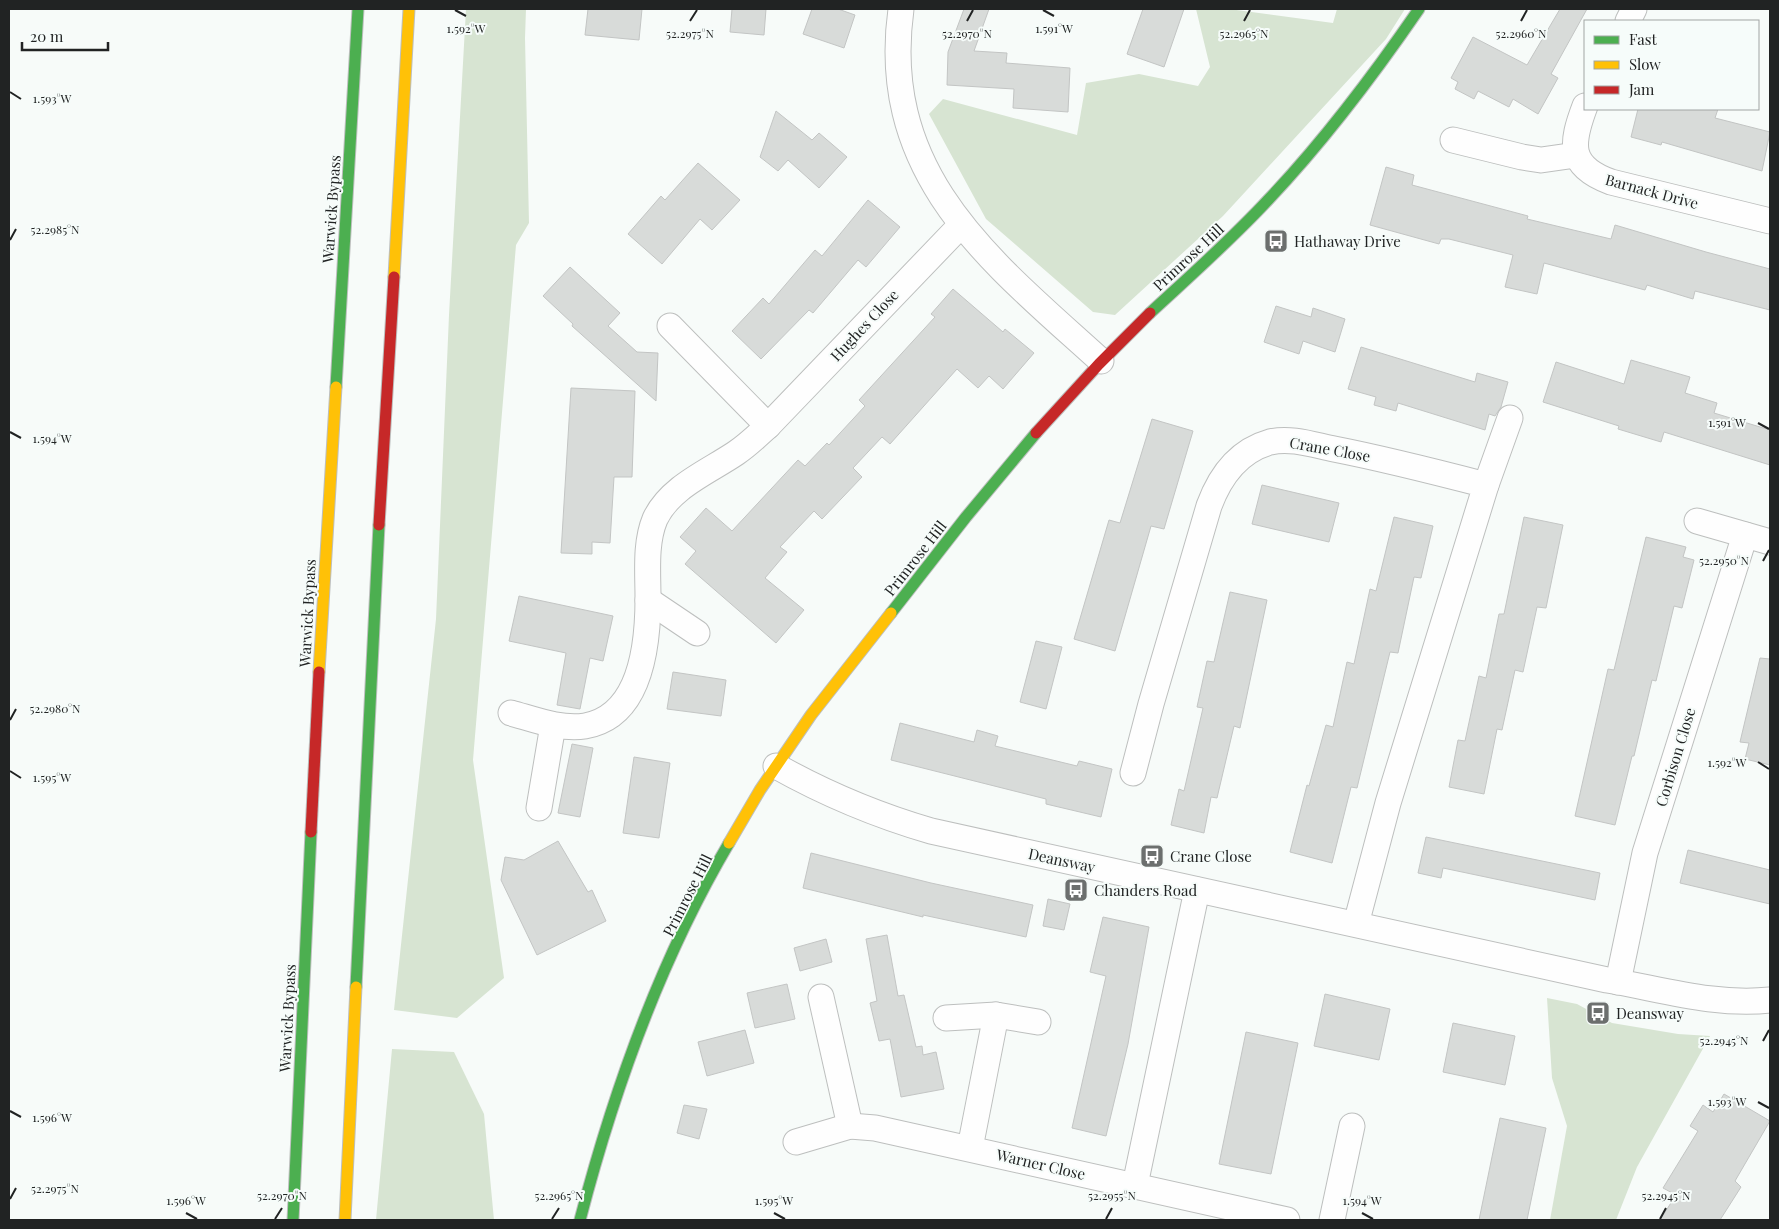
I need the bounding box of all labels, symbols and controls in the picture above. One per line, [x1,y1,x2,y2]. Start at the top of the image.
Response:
scale bar [22,20,109,52]
text: 1.592°W [447,20,486,36]
text: 1.591°W [1035,20,1073,36]
legend [1584,20,1759,110]
text: 52.2975°N [666,25,714,41]
text: 52.2970°N [942,25,992,41]
text: 52.2965°N [1219,25,1269,41]
text: 52.2960°N [1495,25,1547,41]
text: 20 m [30,26,64,46]
text: Fast [1629,29,1658,49]
text: Slow [1629,54,1661,74]
text: Jam [1628,79,1655,99]
text: 1.593°W [33,90,71,106]
street label: Warwick Bypass [317,154,345,265]
street label: Barnack Drive [1603,169,1701,213]
street label: Primrose Hill [1148,219,1228,295]
text: 52.2985°N [30,221,80,237]
bus stop icon: Hathaway Drive [1263,228,1289,254]
place label: Hathaway Drive [1294,231,1401,251]
street label: Hughes Close [825,285,903,365]
text: 1.591°W [1708,414,1746,430]
text: 1.594°W [32,430,72,446]
street label: Crane Close [1288,432,1372,466]
street label: Primrose Hill [879,516,951,600]
text: 52.2950°N [1699,552,1749,568]
street label: Warwick Bypass [294,558,320,669]
text: 52.2980°N [29,700,81,716]
street label: Corbison Close [1650,705,1700,809]
text: 1.592°W [1708,754,1747,770]
text: 1.595°W [33,769,71,785]
street label: Deansway [1027,843,1098,877]
bus stop icon: Crane Close [1139,843,1165,869]
place label: Crane Close [1170,846,1252,866]
street label: Primrose Hill [658,850,716,940]
bus stop icon: Chanders Road [1063,877,1089,903]
place label: Chanders Road [1094,880,1197,900]
street label: Warwick Bypass [274,963,300,1074]
bus stop icon: Deansway [1585,1000,1611,1026]
place label: Deansway [1616,1003,1684,1023]
text: 52.2945°N [1700,1032,1749,1048]
text: 1.593°W [1708,1093,1746,1109]
text: 1.596°W [32,1109,72,1125]
street label: Warner Close [994,1144,1087,1184]
text: 52.2975°N [31,1180,79,1196]
text: 52.2970°N [257,1187,307,1203]
text: 52.2965°N [534,1187,584,1203]
text: 52.2955°N [1088,1187,1136,1203]
text: 52.2945°N [1642,1187,1691,1203]
text: 1.596°W [166,1192,206,1208]
text: 1.595°W [755,1192,793,1208]
text: 1.594°W [1342,1192,1382,1208]

